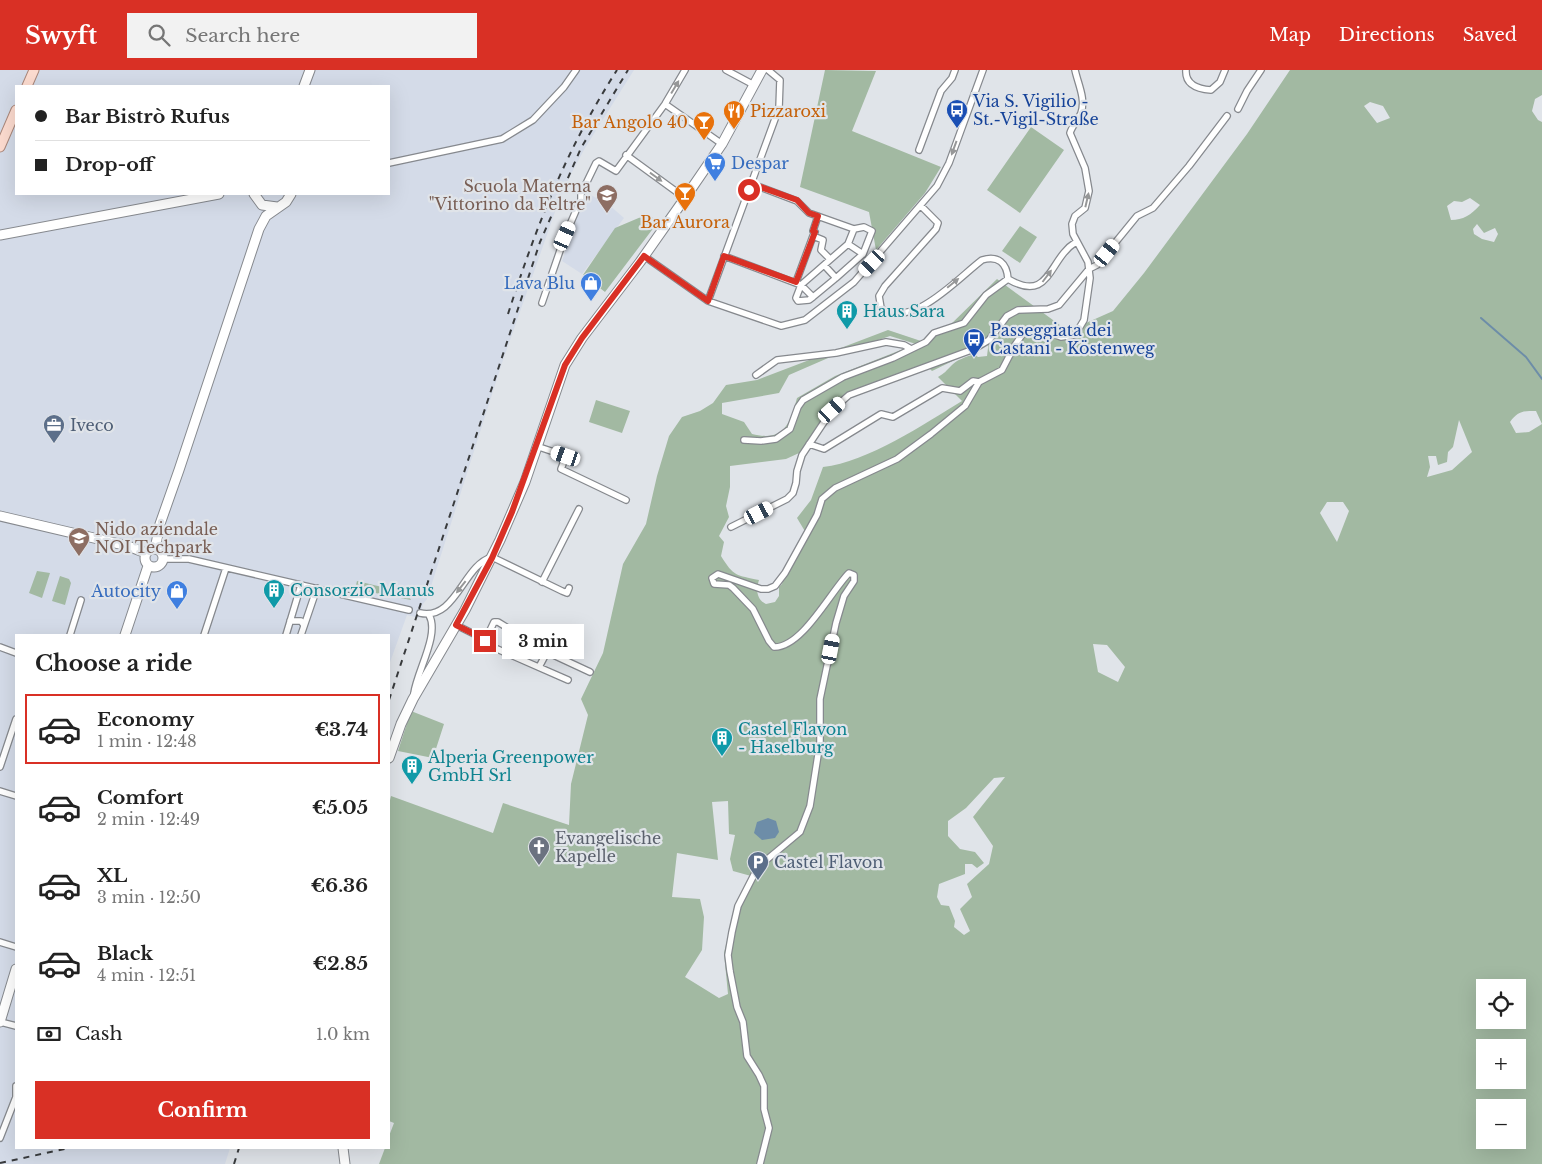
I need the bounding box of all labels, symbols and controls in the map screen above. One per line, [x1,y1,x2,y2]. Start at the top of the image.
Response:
search box [127,13,477,58]
text: Swyft [25,21,97,50]
icon: search [145,21,173,49]
text: Search here [185,24,300,47]
text: Map [1269,24,1311,46]
text: Directions [1339,24,1435,46]
text: Saved [1463,24,1517,46]
one-way arrow [671,80,680,93]
place label: Via S. Vigilio - St.-Vigil-Straße [972,91,1099,129]
bus stop icon: Via S. Vigilio - St.-Vigil-Straße [945,98,969,129]
restaurant icon: Pizzaroxi [722,99,746,130]
place label: Pizzaroxi [750,101,826,121]
text: Bar Bistrò Rufus [65,105,230,128]
bar icon: Bar Angolo 40 [692,110,716,141]
place label: Bar Angolo 40 [571,112,688,132]
one-way arrow [950,141,957,156]
supermarket icon: Despar [703,151,727,182]
text: Drop-off [65,153,154,176]
place label: Despar [731,153,789,173]
one-way arrow [649,172,663,182]
place label: Scuola Materna "Vittorino da Feltre" [429,176,591,214]
route start [738,179,760,201]
bar icon: Bar Aurora [673,181,697,212]
school or university icon: Scuola Materna "Vittorino da Feltre" [595,183,619,214]
one-way arrow [1083,192,1091,207]
place label: Bar Aurora [640,212,730,232]
car [552,219,577,253]
car [1091,237,1122,269]
car [856,247,887,279]
one-way arrow [1042,269,1052,283]
shop icon: Lava Blu [579,271,603,302]
place label: Lava Blu [504,273,575,293]
one-way arrow [946,277,959,288]
building icon: Haus Sara [835,299,859,330]
place label: Haus Sara [863,301,945,321]
place label: Passeggiata dei Castani - Köstenweg [990,320,1155,358]
bus stop icon: Passeggiata dei Castani - Köstenweg [962,327,986,358]
car [815,394,848,426]
office icon: Iveco [42,413,66,444]
place label: Iveco [70,415,114,435]
car [549,444,582,468]
car [742,500,775,526]
place label: Nido aziendale NOI Techpark [95,519,218,557]
school or university icon: Nido aziendale NOI Techpark [67,526,91,557]
building icon: Consorzio Manus [262,578,286,609]
shop icon: Autocity [165,579,189,610]
place label: Consorzio Manus [290,580,434,600]
one-way arrow [456,580,466,594]
place label: Autocity [90,581,162,601]
callout: 3 min [502,624,585,658]
route end [474,630,496,652]
text: 3 min [518,631,568,651]
car [820,633,841,665]
text: Choose a ride [35,650,192,677]
icon: car [37,707,82,752]
text: Economy [97,708,194,731]
text: €3.74 [315,718,368,741]
place label: Castel Flavon - Haselburg [738,719,847,757]
building icon: Castel Flavon - Haselburg [710,726,734,757]
text: 1 min · 12:48 [97,731,197,751]
place label: Alperia Greenpower GmbH Srl [427,747,594,785]
building icon: Alperia Greenpower GmbH Srl [400,754,424,785]
icon: car [37,785,82,830]
text: Comfort [97,786,184,809]
text: €5.05 [312,796,368,819]
text: 2 min · 12:49 [97,809,200,829]
place label: Evangelische Kapelle [555,828,661,866]
church icon: Evangelische Kapelle [527,835,551,866]
parking icon: Castel Flavon [746,850,770,881]
place label: Castel Flavon [774,852,883,872]
icon: car [37,863,82,908]
text: XL [97,864,127,887]
text: €6.36 [311,874,368,897]
text: 3 min · 12:50 [97,887,201,907]
icon: car [37,941,82,986]
text: Black [97,942,153,965]
text: €2.85 [313,952,368,975]
text: 4 min · 12:51 [97,965,196,985]
map controls [1476,979,1526,1149]
button: locate [1476,979,1526,1029]
icon: cash [35,1020,63,1048]
text: Cash [75,1022,122,1045]
text: 1.0 km [316,1024,370,1044]
button: + [1476,1039,1526,1089]
button: Confirm [35,1081,370,1139]
button: − [1476,1099,1526,1149]

